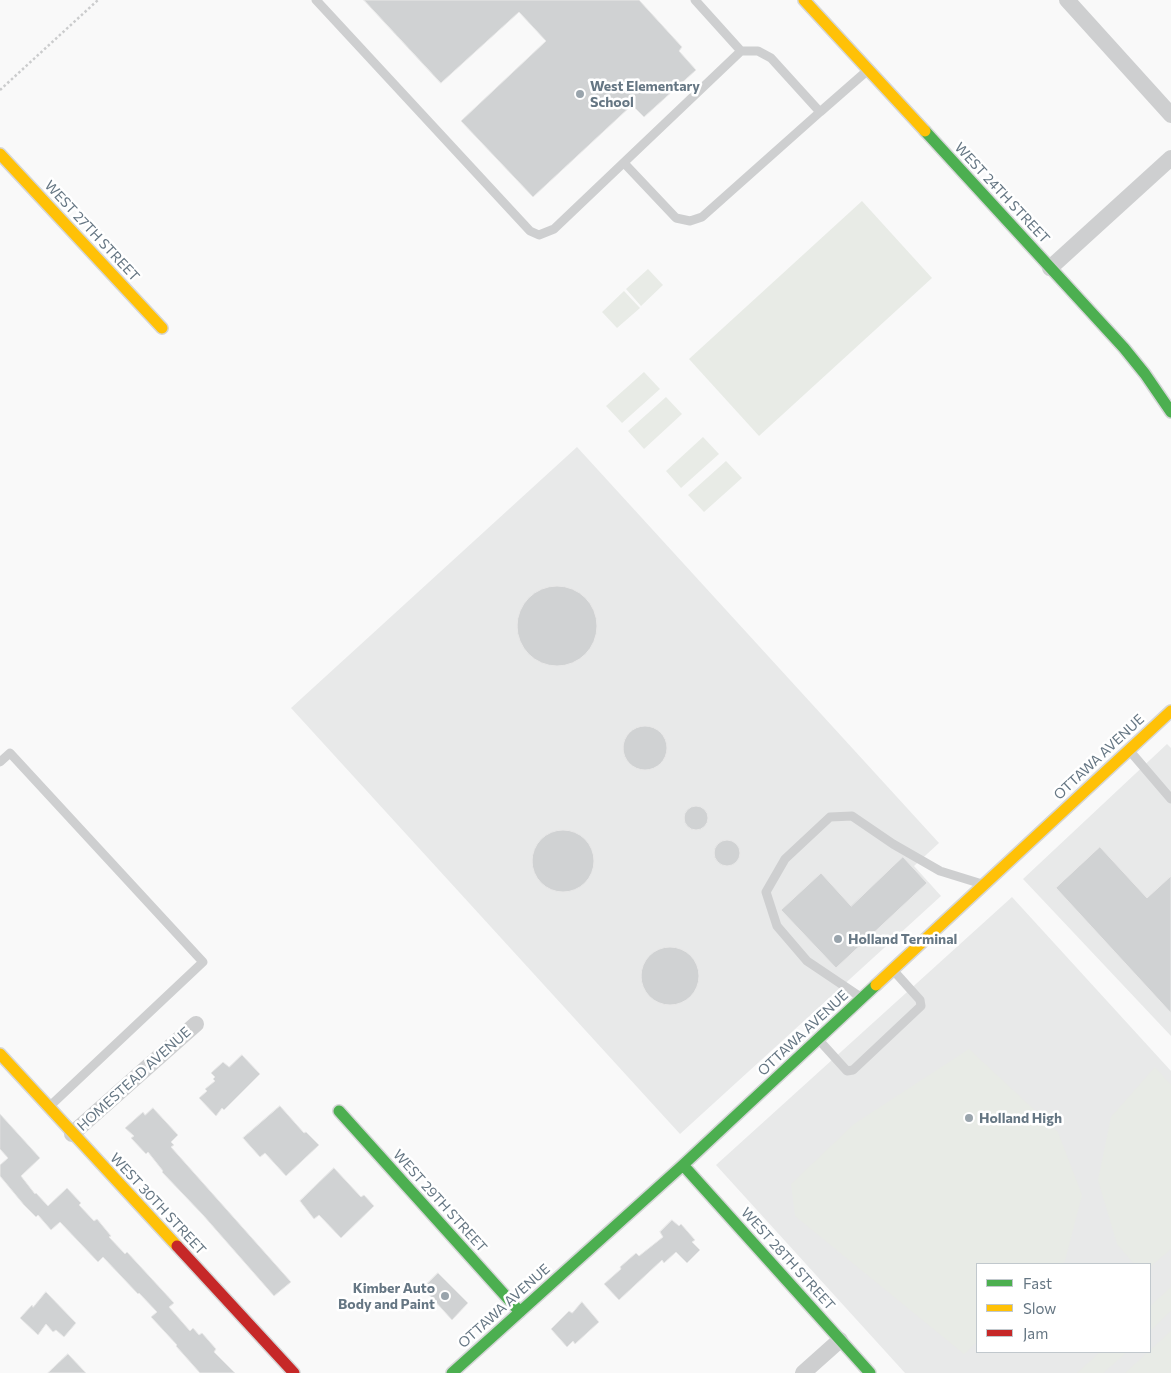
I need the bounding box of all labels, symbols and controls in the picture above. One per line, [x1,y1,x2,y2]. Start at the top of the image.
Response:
place label: West Elementary School [590,78,700,110]
marker: West Elementary School [574,88,586,100]
street label: WEST 24TH STREET [951,139,1053,247]
street label: WEST 27TH STREET [41,177,143,285]
street label: OTTAWA AVENUE [1050,711,1148,803]
place label: Holland Terminal [848,931,957,947]
marker: Holland Terminal [832,933,844,945]
street label: OTTAWA AVENUE [754,987,852,1079]
street label: HOMESTEAD AVENUE [74,1024,194,1134]
place label: Holland High [979,1110,1062,1126]
marker: Holland High [963,1112,975,1124]
street label: WEST 29TH STREET [390,1146,490,1256]
street label: WEST 30TH STREET [106,1150,210,1258]
street label: WEST 28TH STREET [738,1204,838,1314]
street label: OTTAWA AVENUE [455,1260,553,1352]
legend [976,1263,1151,1353]
text: Fast [1023,1274,1052,1292]
place label: Kimber Auto Body and Paint [338,1280,435,1312]
marker: Kimber Auto Body and Paint [439,1290,451,1302]
text: Slow [1023,1299,1056,1317]
text: Jam [1023,1324,1048,1342]

